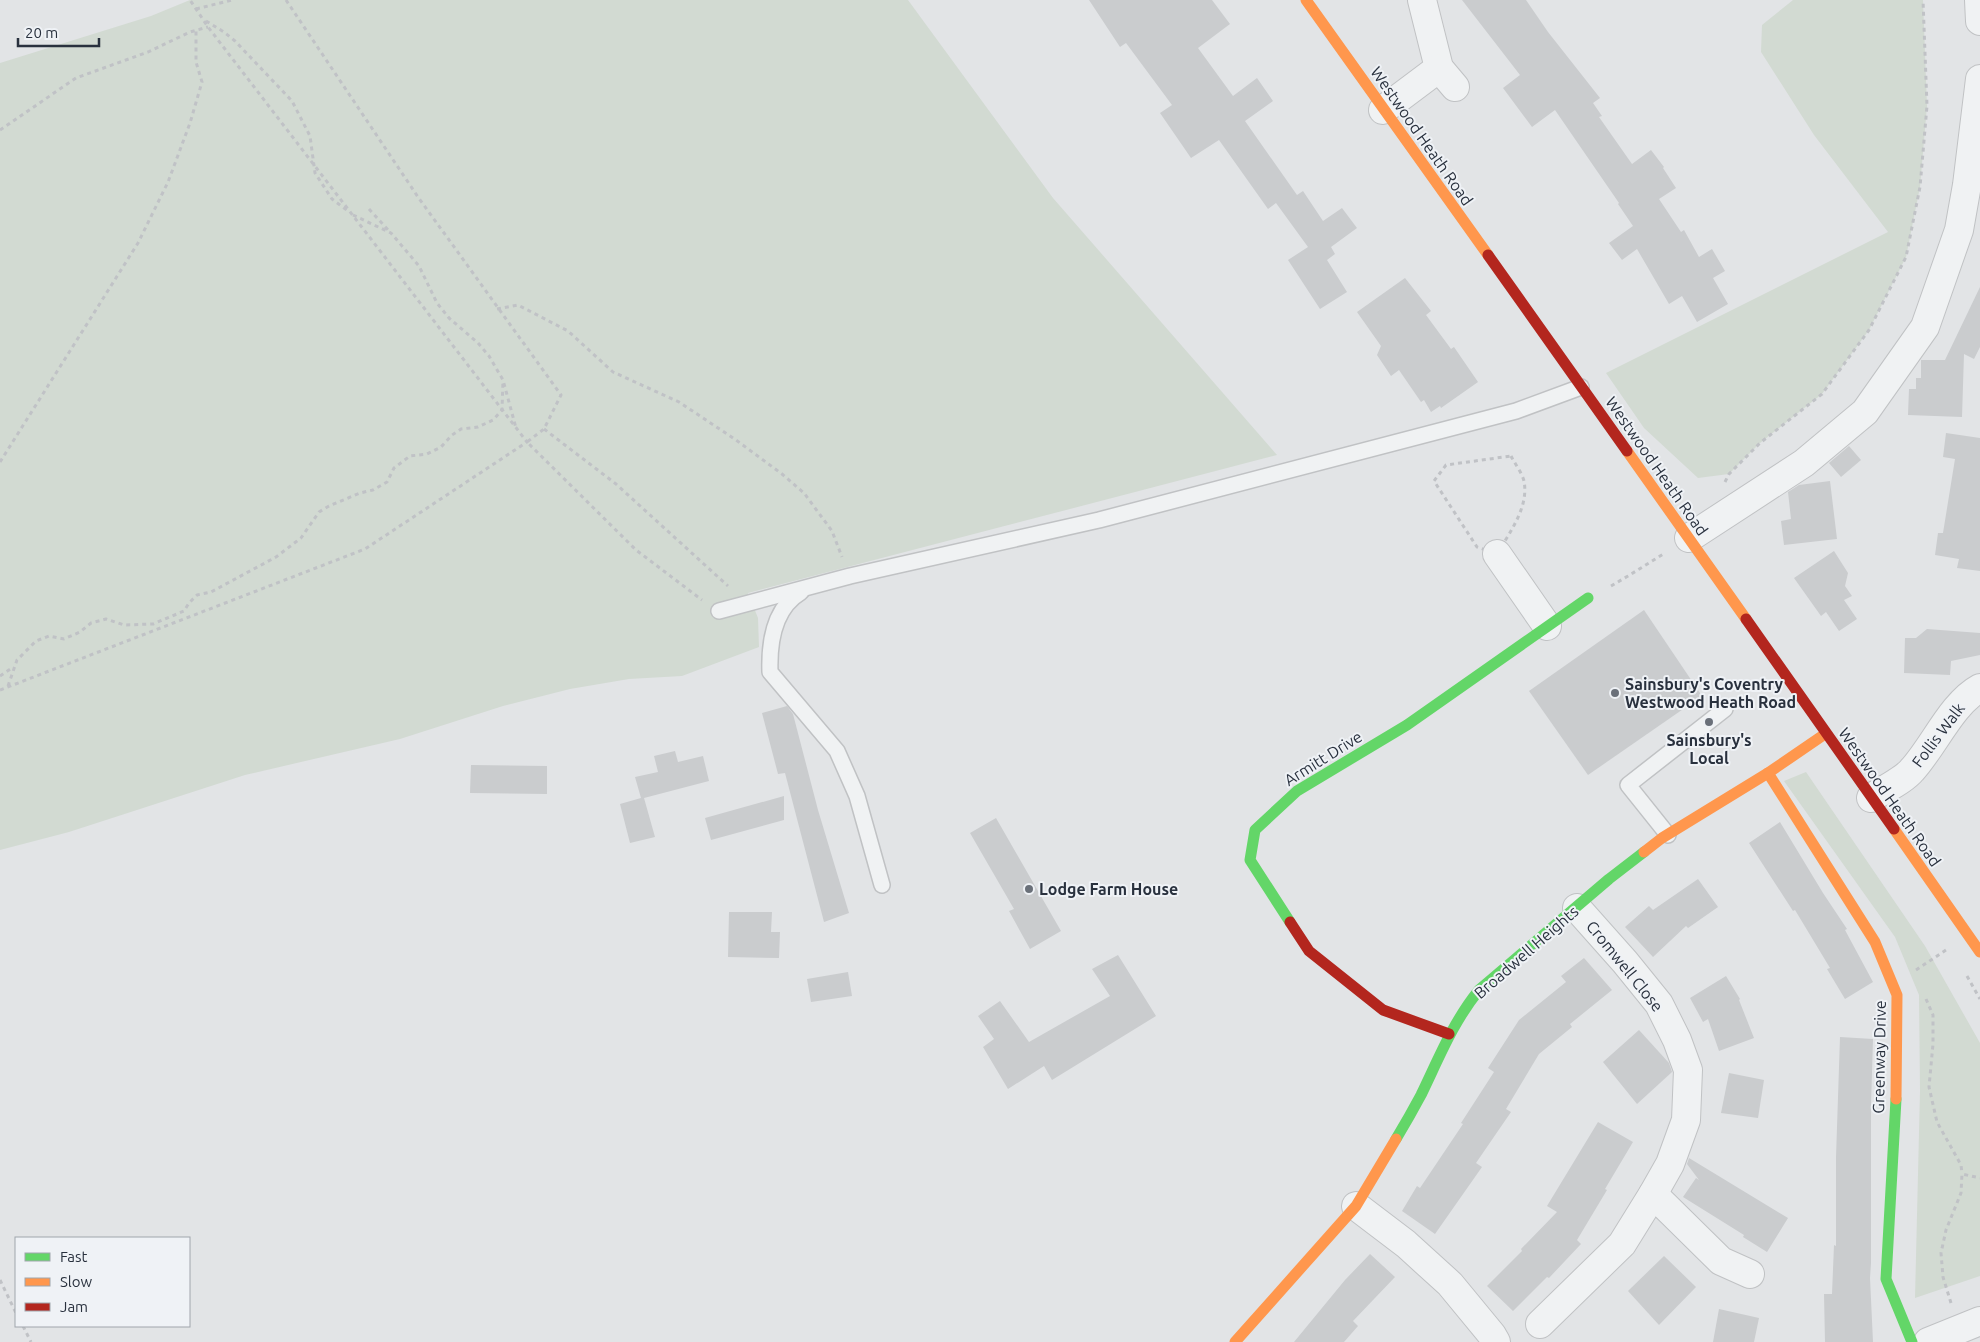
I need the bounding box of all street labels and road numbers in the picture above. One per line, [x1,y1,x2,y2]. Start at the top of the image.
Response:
street label: Westwood Heath Road [1367,63,1477,209]
street label: Westwood Heath Road [1602,393,1712,539]
street label: Follis Walk [1908,699,1968,771]
street label: Westwood Heath Road [1835,724,1945,870]
street label: Armitt Drive [1281,727,1365,789]
street label: Broadwell Heights [1470,902,1582,1002]
street label: Cromwell Close [1583,917,1667,1015]
street label: Greenway Drive [1869,1000,1889,1114]

